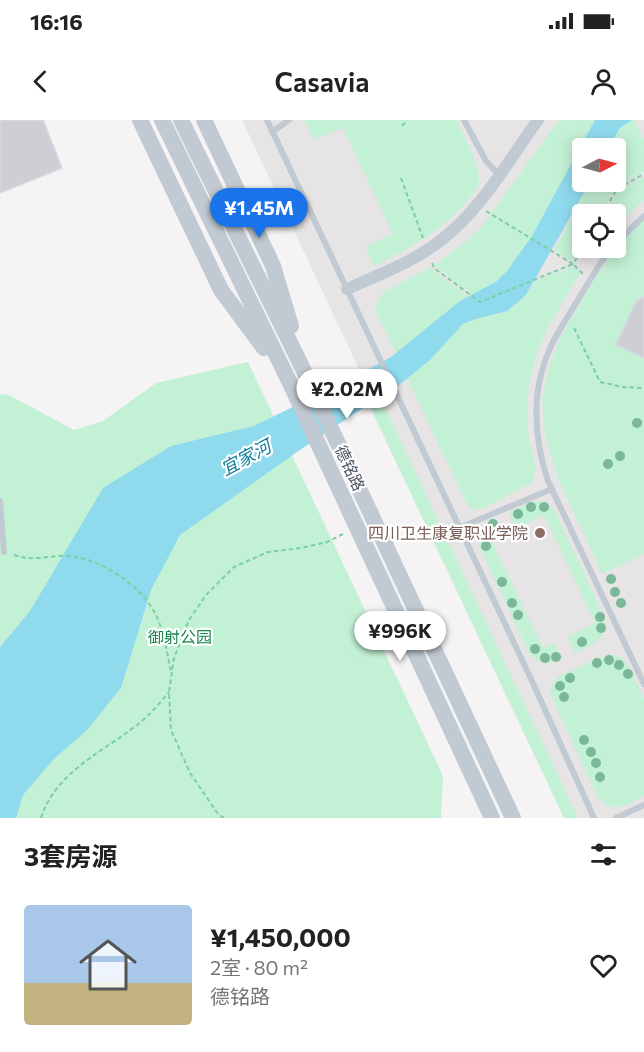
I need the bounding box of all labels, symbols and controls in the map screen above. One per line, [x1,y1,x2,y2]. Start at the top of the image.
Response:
text: 16:16 [30,8,83,35]
icon: back [24,65,57,98]
text: Casavia [274,65,370,98]
icon: person [587,65,620,98]
north arrow [572,138,626,192]
map controls [572,138,626,258]
pin: ¥1.45M [210,188,308,239]
text: ¥1.45M [224,195,294,219]
button: locate [572,204,626,258]
pin: ¥2.02M [298,369,396,420]
text: ¥2.02M [310,376,384,400]
water label: 宜家河 [217,433,277,480]
street label: 德铭路 [332,442,369,494]
place label: 四川卫生康复职业学院 [368,523,528,542]
marker: 四川卫生康复职业学院 [533,526,547,540]
pin: ¥996K [358,611,442,662]
text: ¥996K [368,618,432,642]
park label: 御射公园 [148,627,212,646]
icon: filters [587,838,620,871]
text: 3套房源 [24,840,117,871]
text: ¥1,450,000 [210,921,351,952]
icon: home [72,929,144,1001]
icon: heart [587,949,620,982]
text: 2室 · 80 m² [210,955,308,979]
text: 德铭路 [210,984,270,1008]

